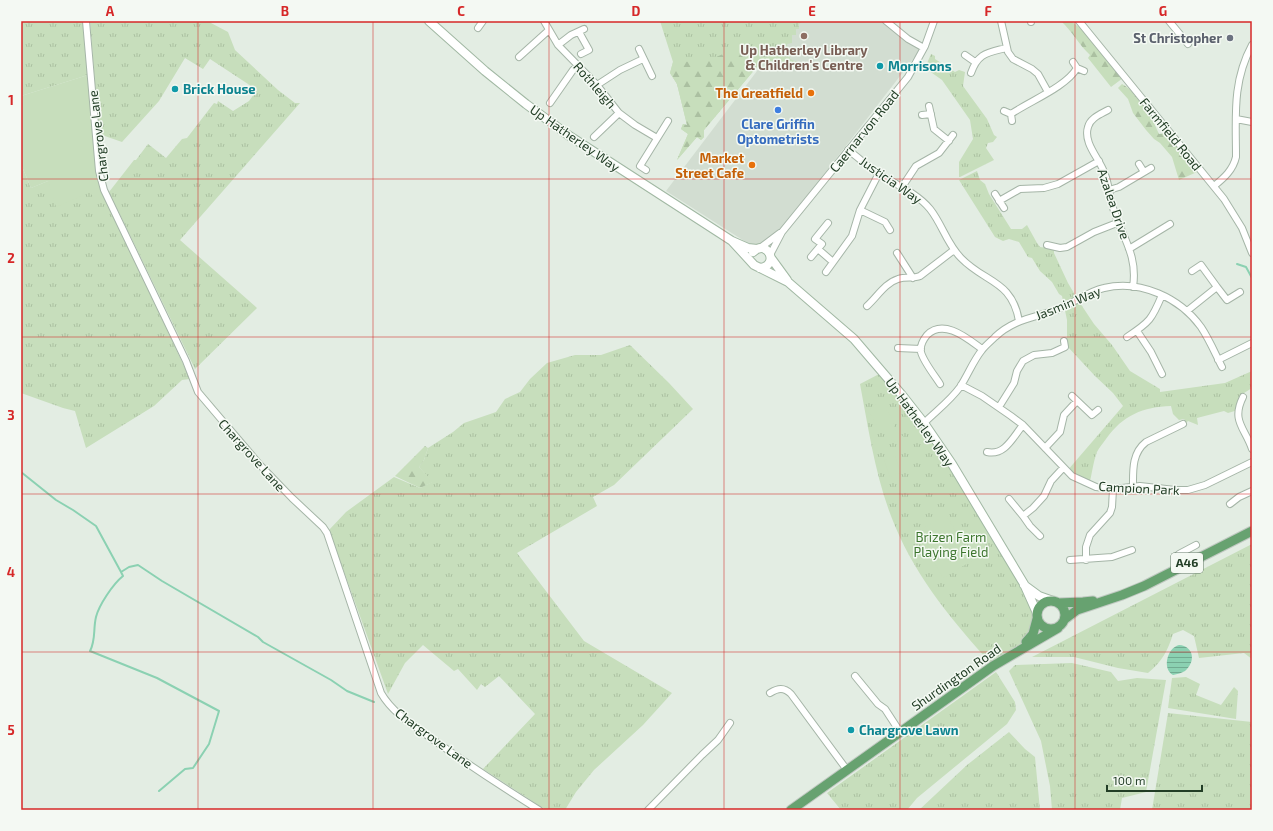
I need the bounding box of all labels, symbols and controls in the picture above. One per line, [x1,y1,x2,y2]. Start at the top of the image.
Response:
text: A [106,3,115,19]
text: B [281,3,289,19]
text: C [457,3,465,19]
text: D [632,3,641,19]
text: E [808,3,816,19]
text: F [984,3,992,19]
text: G [1159,3,1167,19]
place label: St Christopher [1133,30,1222,46]
marker: Up Hatherley Library & Children's Centre [799,31,809,41]
marker: St Christopher [1225,33,1235,43]
place label: Up Hatherley Library & Children's Centre [740,42,868,73]
street label: Rothleigh [570,58,620,112]
place label: Morrisons [888,58,952,74]
marker: Morrisons [875,61,885,71]
place label: Brick House [183,81,256,97]
marker: Brick House [170,84,180,94]
place label: The Greatfield [715,85,803,101]
street label: Caernarvon Road [826,87,902,175]
marker: The Greatfield [806,88,816,98]
street label: Chargrove Lane [84,89,112,183]
text: 1 [8,92,14,108]
street label: Farmfield Road [1137,94,1205,174]
street label: Up Hatherley Way [527,101,623,175]
marker: Clare Griffin Optometrists [773,105,783,115]
place label: Clare Griffin Optometrists [737,116,819,147]
place label: Market Street Cafe [675,150,745,181]
street label: Justicia Way [857,153,925,207]
marker: Market Street Cafe [747,160,757,170]
street label: Azalea Drive [1094,167,1134,241]
text: 2 [7,250,15,266]
street label: Jasmin Way [1033,283,1103,323]
street label: Up Hatherley Way [882,374,958,470]
text: 3 [7,407,15,423]
street label: Chargrove Lane [215,415,289,495]
street label: Campion Park [1098,478,1180,498]
park label: Brizen Farm Playing Field [914,529,989,560]
road number: A46 [1171,553,1203,573]
text: 4 [7,564,15,580]
street label: Shurdington Road [908,640,1004,714]
street label: Chargrove Lane [392,705,476,771]
text: 5 [7,722,15,738]
place label: Chargrove Lawn [859,722,959,738]
marker: Chargrove Lawn [846,725,856,735]
scale bar [1107,767,1202,793]
text: 100 m [1113,773,1145,787]

